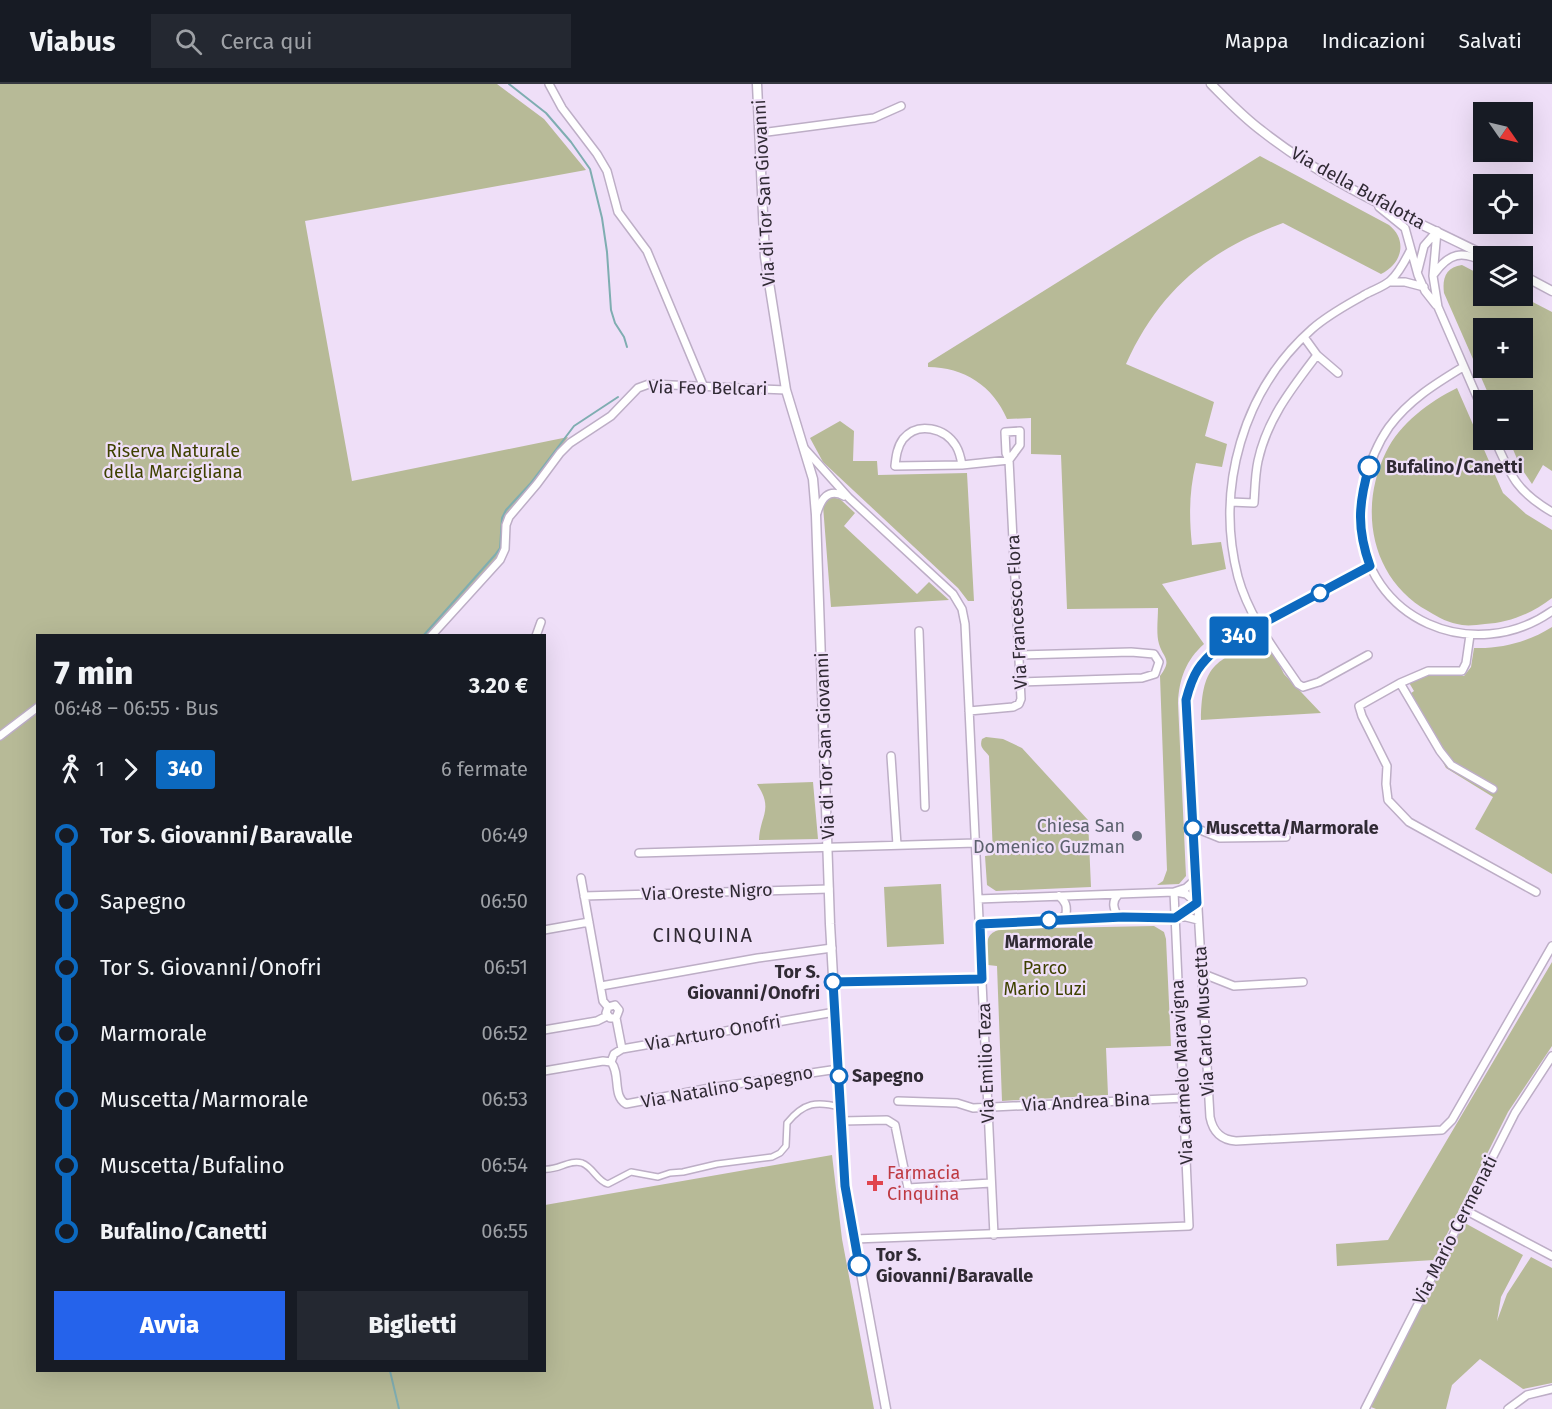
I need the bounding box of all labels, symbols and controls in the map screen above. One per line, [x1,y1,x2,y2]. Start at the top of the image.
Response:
search box [151,14,571,68]
text: Viabus [30,25,115,58]
icon: search [172,25,205,58]
text: Cerca qui [220,28,312,55]
text: Mappa [1225,28,1289,54]
text: Indicazioni [1322,28,1425,54]
text: Salvati [1458,28,1522,54]
street label: Via di Tor San Giovanni [748,99,780,287]
north arrow [1473,102,1533,162]
map controls [1473,102,1533,450]
street label: Via della Bufalotta [1287,142,1429,234]
button: locate [1473,174,1533,234]
button: layers [1473,246,1533,306]
button: + [1473,318,1533,378]
street label: Via Feo Belcari [648,376,768,400]
button: − [1473,390,1533,450]
park label: Riserva Naturale della Marcigliana [103,440,243,483]
marker: Bufalino/Canetti [1358,456,1380,478]
place label: Bufalino/Canetti [1386,456,1523,478]
street label: Via Francesco Flora [1002,534,1032,690]
unlabelled marker [1311,584,1329,602]
line badge: 340 [1204,616,1274,656]
text: 340 [1221,623,1257,649]
street label: Via di Tor San Giovanni [811,652,839,840]
text: 7 min [54,653,133,693]
text: 3.20 € [469,672,528,699]
text: 06:48 – 06:55 · Bus [54,696,218,720]
icon: walk [54,753,87,786]
icon: forward [114,753,147,786]
text: 340 [168,756,203,782]
text: 1 [96,757,105,781]
text: 6 fermate [441,757,528,781]
place label: Chiesa San Domenico Guzman [973,815,1125,858]
place label: Muscetta/Marmorale [1206,817,1379,839]
marker: Muscetta/Marmorale [1184,819,1202,837]
text: Tor S. Giovanni/Baravalle [100,822,353,849]
text: 06:49 [481,823,528,847]
marker: Chiesa San Domenico Guzman [1130,829,1144,843]
street label: Via Oreste Nigro [641,879,773,905]
text: Sapegno [100,888,186,915]
text: 06:50 [480,889,528,913]
marker: Marmorale [1040,911,1058,929]
district label: CINQUINA [653,923,753,947]
place label: Marmorale [1005,931,1093,953]
street label: Via Carlo Muscetta [1189,945,1219,1097]
text: Tor S. Giovanni/Onofri [100,954,322,981]
text: 06:51 [484,955,528,979]
park label: Parco Mario Luzi [1003,957,1087,1000]
place label: Tor S. Giovanni/Onofri [687,961,820,1004]
marker: Tor S. Giovanni/Onofri [824,973,842,991]
street label: Via Carmelo Maravigna [1166,979,1198,1165]
street label: Via Emilio Teza [973,1002,999,1124]
street label: Via Arturo Onofri [644,1010,782,1056]
text: Marmorale [100,1020,207,1047]
text: 06:52 [482,1021,528,1045]
street label: Via Natalino Sapegno [639,1061,815,1113]
place label: Sapegno [852,1065,924,1087]
marker: Sapegno [830,1067,848,1085]
text: Muscetta/Marmorale [100,1086,308,1113]
text: 06:53 [481,1087,528,1111]
street label: Via Andrea Bina [1021,1088,1151,1116]
text: Muscetta/Bufalino [100,1152,285,1179]
street label: Via Mario Cermenati [1408,1152,1502,1308]
text: 06:54 [481,1153,528,1177]
place label: Farmacia Cinquina [887,1162,960,1205]
marker: Farmacia Cinquina [868,1176,882,1190]
text: Bufalino/Canetti [100,1218,267,1245]
text: 06:55 [481,1219,528,1243]
place label: Tor S. Giovanni/Baravalle [876,1244,1033,1287]
marker: Tor S. Giovanni/Baravalle [848,1254,870,1276]
button: Avvia [54,1291,285,1360]
button: Biglietti [297,1291,528,1360]

